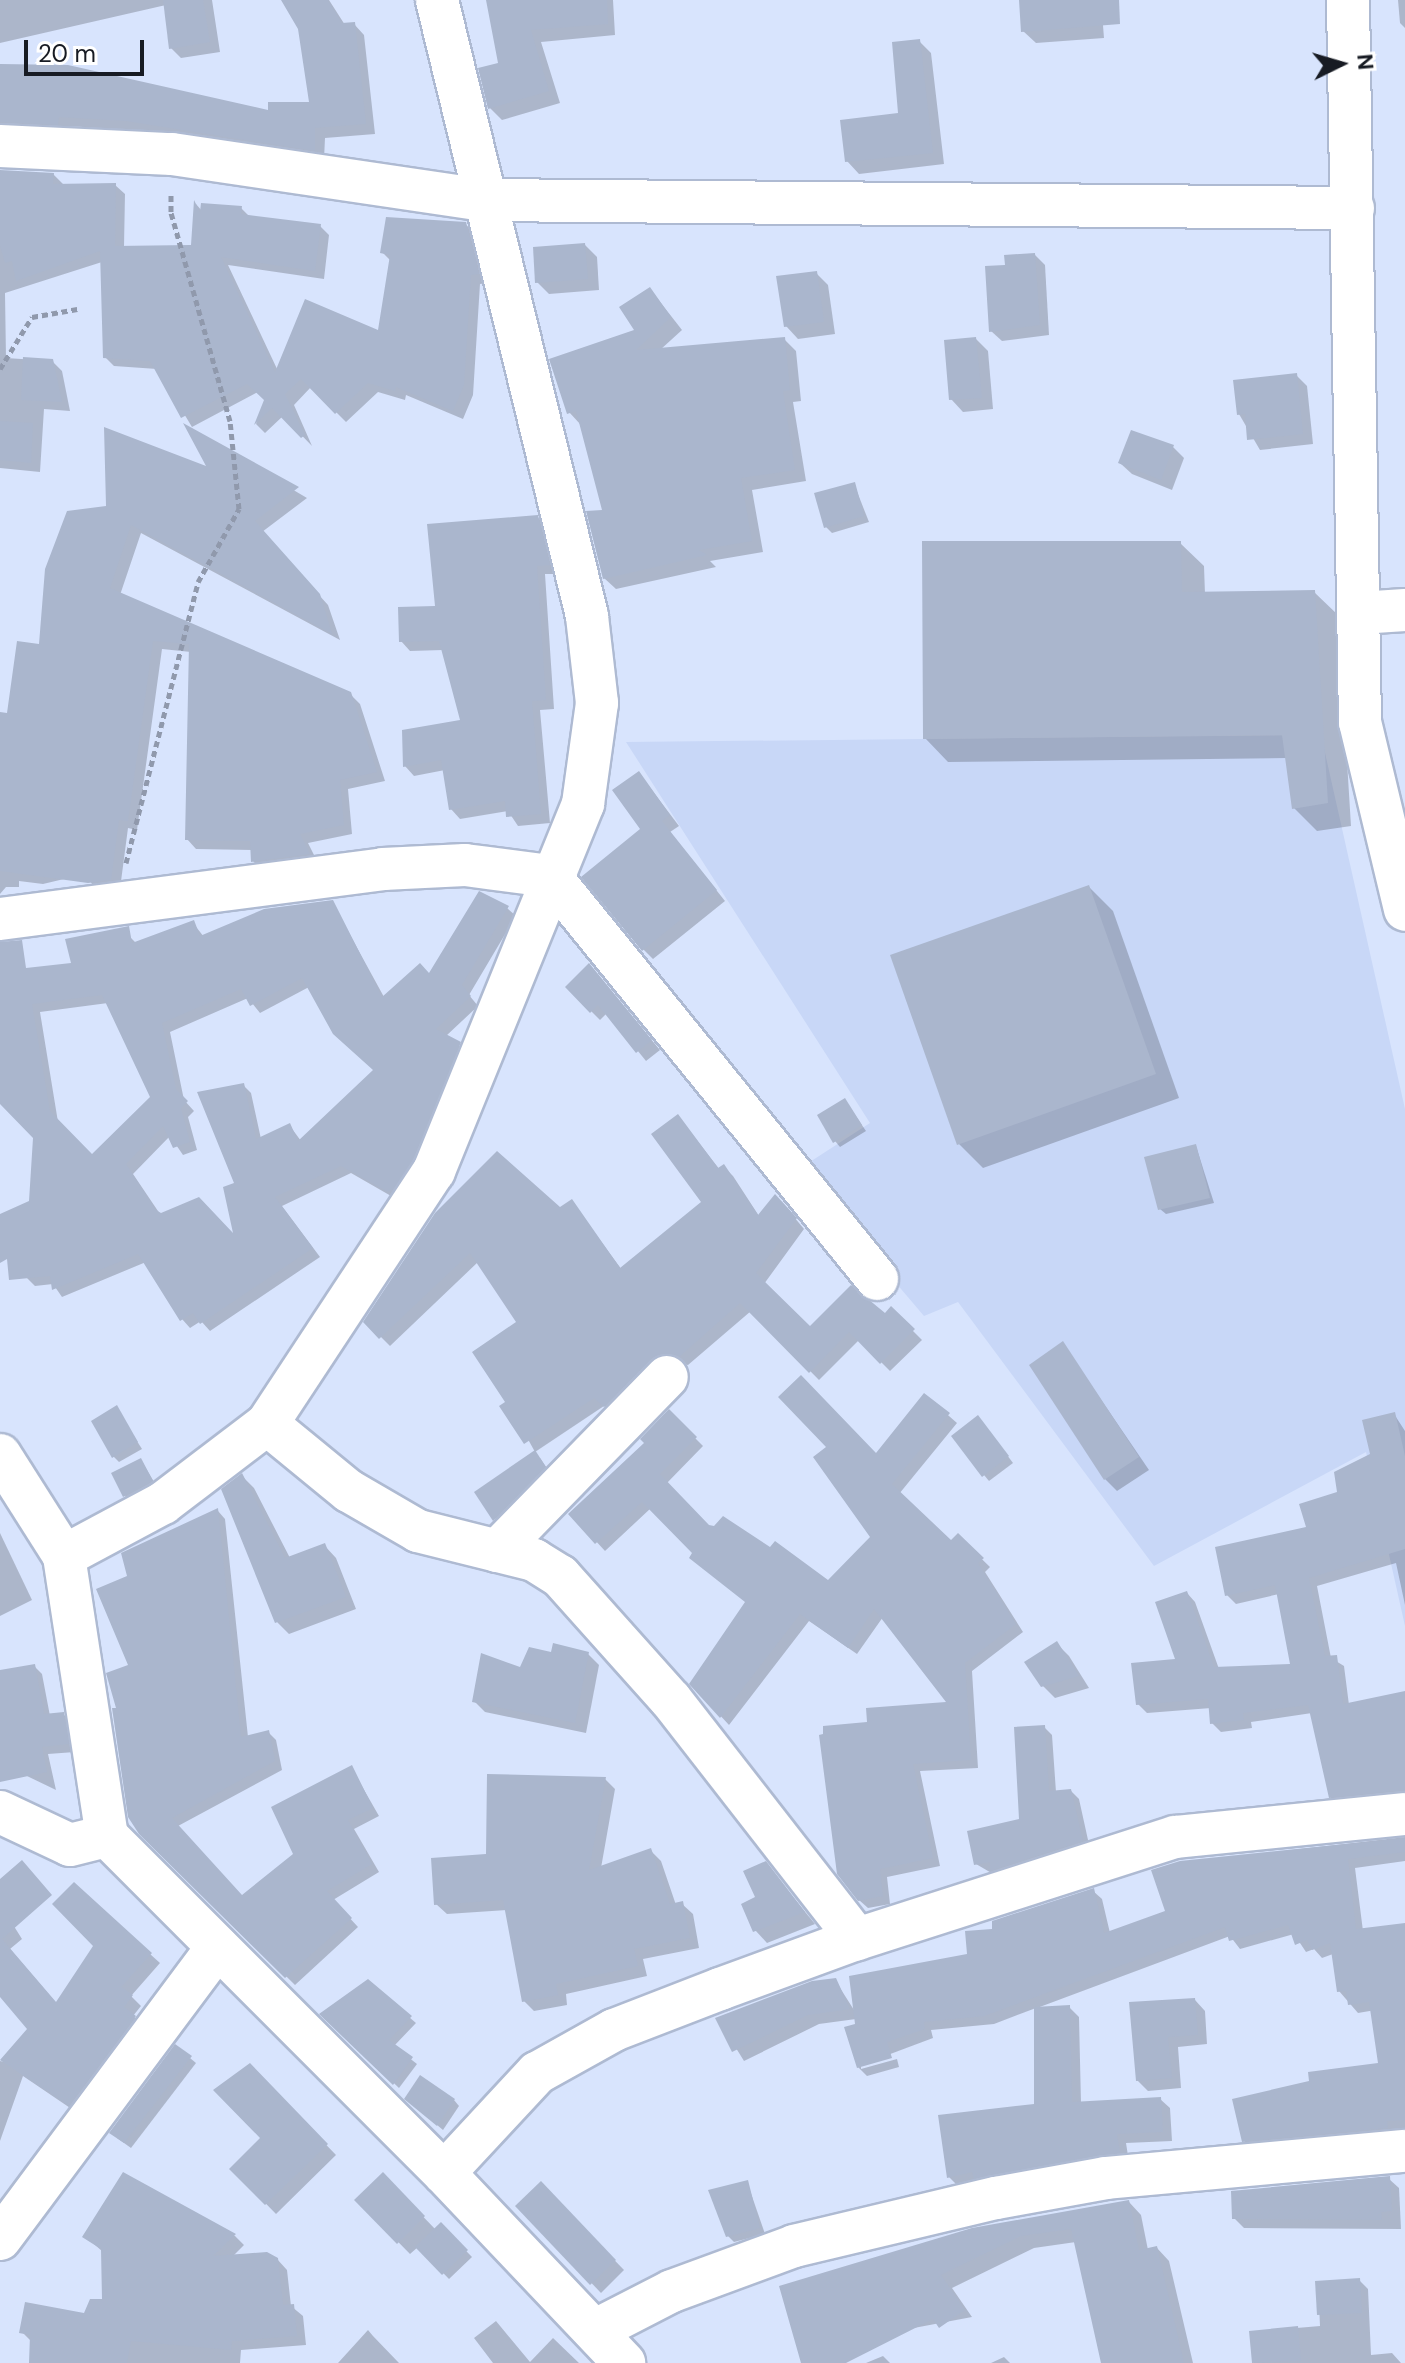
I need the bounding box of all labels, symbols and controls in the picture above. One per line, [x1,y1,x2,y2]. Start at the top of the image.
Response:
scale bar [28,24,148,74]
north arrow [1301,24,1381,104]
text: 20 m [38,38,96,69]
text: N [1350,53,1381,71]

